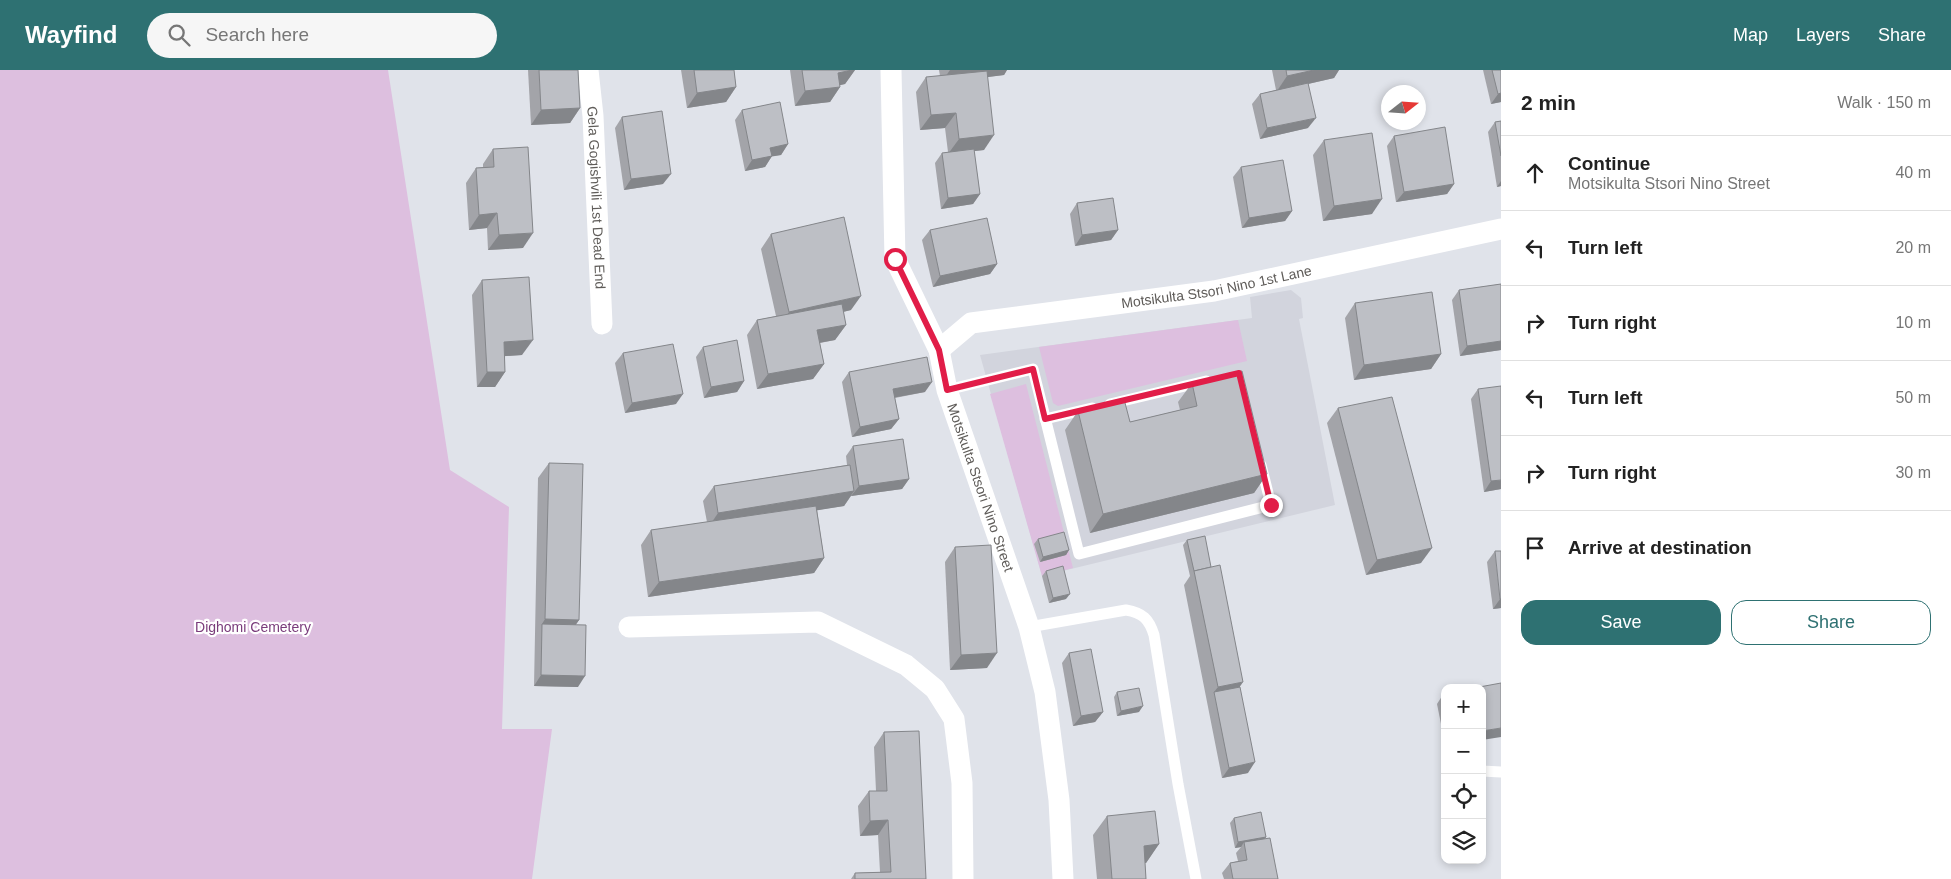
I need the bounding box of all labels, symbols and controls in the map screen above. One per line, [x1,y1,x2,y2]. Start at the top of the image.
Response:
search box [147,13,497,58]
text: Wayfind [25,21,117,48]
icon: search [165,21,193,49]
text: Search here [205,24,309,45]
text: Map [1733,25,1768,45]
text: Layers [1796,25,1850,45]
text: Share [1878,25,1926,45]
north arrow [1381,85,1426,130]
text: 2 min [1521,91,1576,114]
text: Walk · 150 m [1837,94,1931,111]
street label: Gela Gogishvili 1st Dead End [584,105,608,289]
text: Continue [1568,153,1650,174]
icon: ahead [1521,159,1549,187]
text: 40 m [1895,164,1931,181]
text: Motsikulta Stsori Nino Street [1568,175,1770,192]
icon: left [1521,234,1549,262]
text: Turn left [1568,237,1643,258]
text: 20 m [1895,239,1931,256]
route start [884,248,907,271]
street label: Motsikulta Stsori Nino 1st Lane [1120,262,1313,311]
icon: right [1521,309,1549,337]
text: Turn right [1568,312,1656,333]
text: 10 m [1895,314,1931,331]
icon: left [1521,384,1549,412]
text: Turn left [1568,387,1643,408]
text: 50 m [1895,389,1931,406]
street label: Motsikulta Stsori Nino Street [944,401,1017,574]
icon: right [1521,459,1549,487]
text: Turn right [1568,462,1656,483]
text: 30 m [1895,464,1931,481]
route end [1260,494,1283,517]
icon: arrive [1521,534,1549,562]
text: Arrive at destination [1568,537,1752,558]
button: Save [1521,600,1721,645]
button: Share [1731,600,1931,645]
park label: Dighomi Cemetery [195,619,311,635]
map controls [1441,684,1486,864]
button: + [1441,684,1486,729]
button: − [1441,729,1486,774]
button: locate [1441,774,1486,819]
button: layers [1441,819,1486,864]

